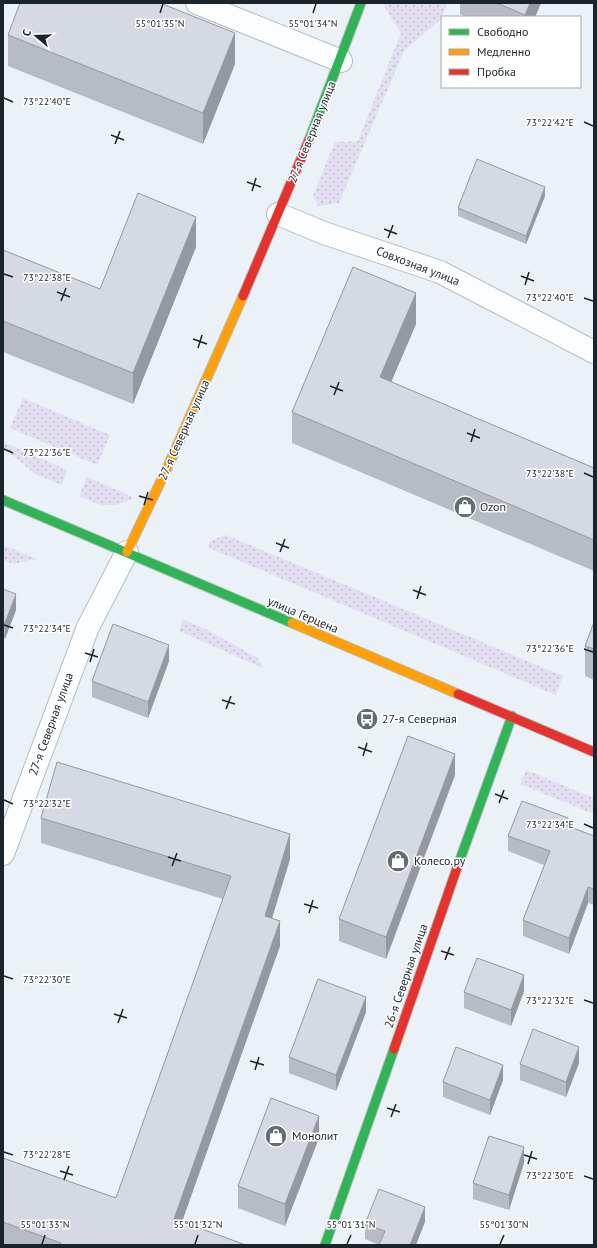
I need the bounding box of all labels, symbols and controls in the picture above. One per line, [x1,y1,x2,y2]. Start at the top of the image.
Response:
north arrow [16,16,56,56]
legend [441,16,581,88]
text: 55°01'35"N [135,17,185,30]
text: 55°01'34"N [288,17,338,30]
text: Свободно [477,24,528,39]
text: С [19,28,34,38]
text: Медленно [477,44,531,59]
text: Пробка [477,64,516,79]
street label: 27-я Северная улица [284,79,339,185]
text: 73°22'40"E [23,95,71,108]
text: 73°22'42"E [526,116,574,129]
street label: Совхозная улица [374,243,462,288]
text: 73°22'38"E [23,271,71,284]
text: 73°22'40"E [526,291,574,304]
street label: 27-я Северная улица [155,377,212,482]
text: 73°22'36"E [23,446,71,459]
text: 73°22'38"E [526,467,574,480]
shop icon: Ozon [452,494,478,520]
place label: Ozon [480,499,506,514]
street label: улица Герцена [266,593,341,636]
text: 73°22'34"E [23,622,71,635]
text: 73°22'36"E [526,642,574,655]
street label: 27-я Северная улица [25,670,76,777]
bus stop icon: 27-я Северная [354,706,380,732]
place label: 27-я Северная [382,711,457,726]
text: 73°22'32"E [23,797,71,810]
text: 73°22'34"E [526,818,574,831]
shop icon: Колесо.ру [385,848,411,874]
place label: Колесо.ру [414,853,466,868]
street label: 26-я Северная улица [381,922,430,1030]
text: 73°22'30"E [23,973,71,986]
text: 73°22'32"E [526,994,574,1007]
shop icon: Монолит [263,1123,289,1149]
place label: Монолит [292,1128,338,1143]
text: 73°22'28"E [23,1148,71,1161]
text: 73°22'30"E [526,1169,574,1182]
text: 55°01'33"N [20,1218,70,1231]
text: 55°01'32"N [173,1218,223,1231]
text: 55°01'31"N [326,1218,376,1231]
text: 55°01'30"N [479,1218,529,1231]

